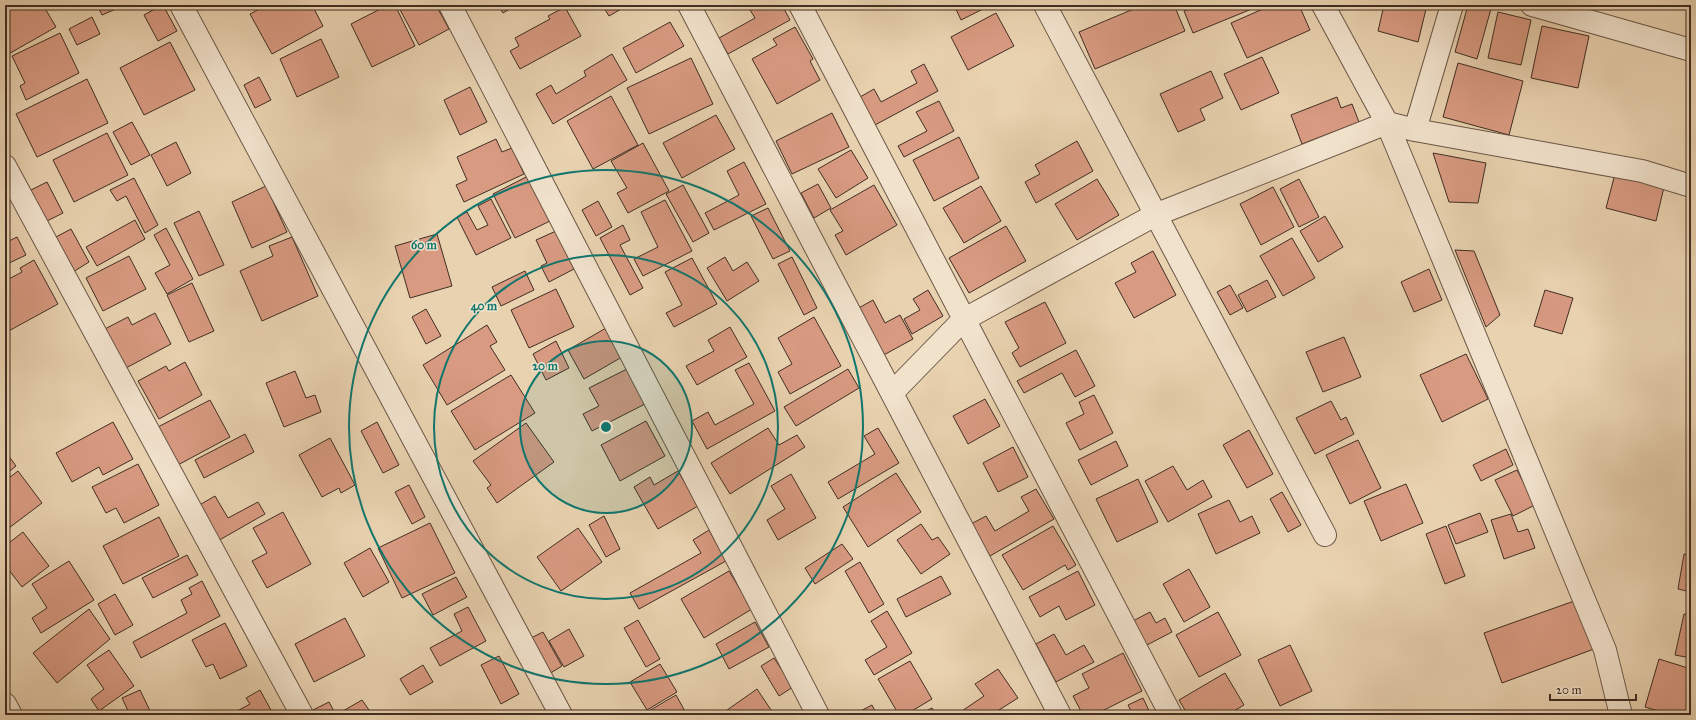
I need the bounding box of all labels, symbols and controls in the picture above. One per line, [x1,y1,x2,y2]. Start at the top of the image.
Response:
text: 60 m [411,238,438,252]
text: 40 m [471,299,498,314]
text: 20 m [532,359,559,373]
centre of rings [599,420,613,434]
scale bar [1550,676,1636,702]
text: 20 m [1556,683,1582,697]

